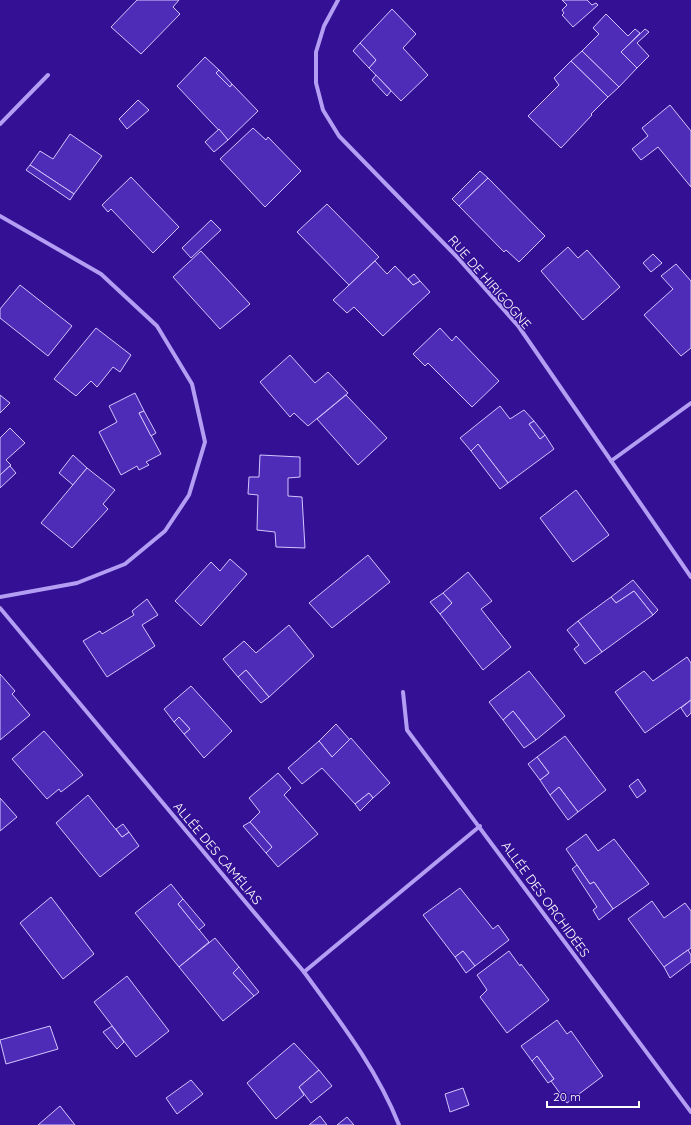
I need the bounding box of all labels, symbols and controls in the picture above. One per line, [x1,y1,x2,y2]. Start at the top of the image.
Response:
street label: RUE DE HIRIGOGNE [445,232,535,332]
street label: ALLÉE DES CAMÉLIAS [170,798,266,908]
street label: ALLÉE DES ORCHIDÉES [499,838,593,960]
scale bar [547,1083,639,1109]
text: 20 m [553,1089,581,1104]

